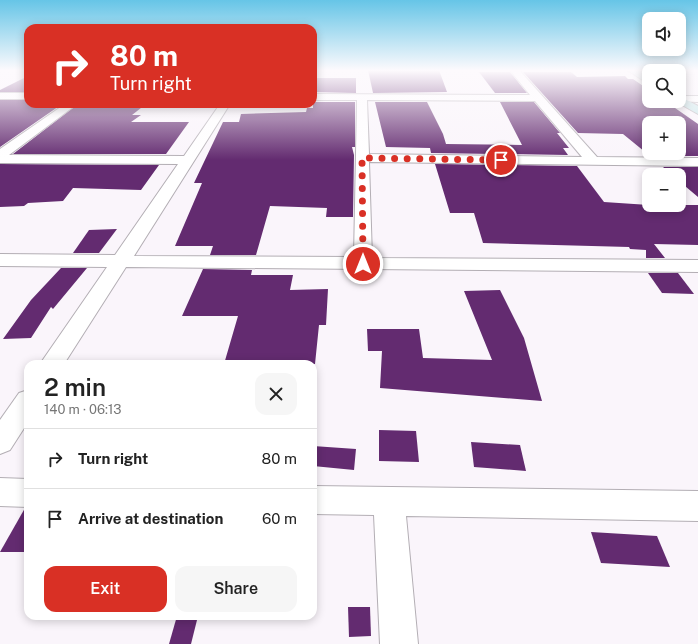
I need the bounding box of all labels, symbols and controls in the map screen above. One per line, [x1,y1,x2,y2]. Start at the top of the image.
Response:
map controls [642,12,686,212]
button: sound [642,12,686,56]
text: 80 m [110,39,178,72]
icon: right [44,40,96,92]
button: search [642,64,686,108]
text: Turn right [110,73,192,94]
button: + [642,116,686,160]
pin [484,143,518,177]
icon: arrive [490,149,512,171]
button: − [642,168,686,212]
position arrow [342,243,384,285]
text: 2 min [44,373,106,401]
button: close [255,373,297,415]
text: 140 m · 06:13 [44,402,121,417]
icon: right [44,448,66,470]
text: Turn right [78,450,148,467]
text: 80 m [262,450,297,467]
icon: arrive [44,508,66,530]
text: Arrive at destination [78,510,223,527]
text: 60 m [262,510,297,527]
button: Exit [44,566,167,612]
button: Share [175,566,297,612]

